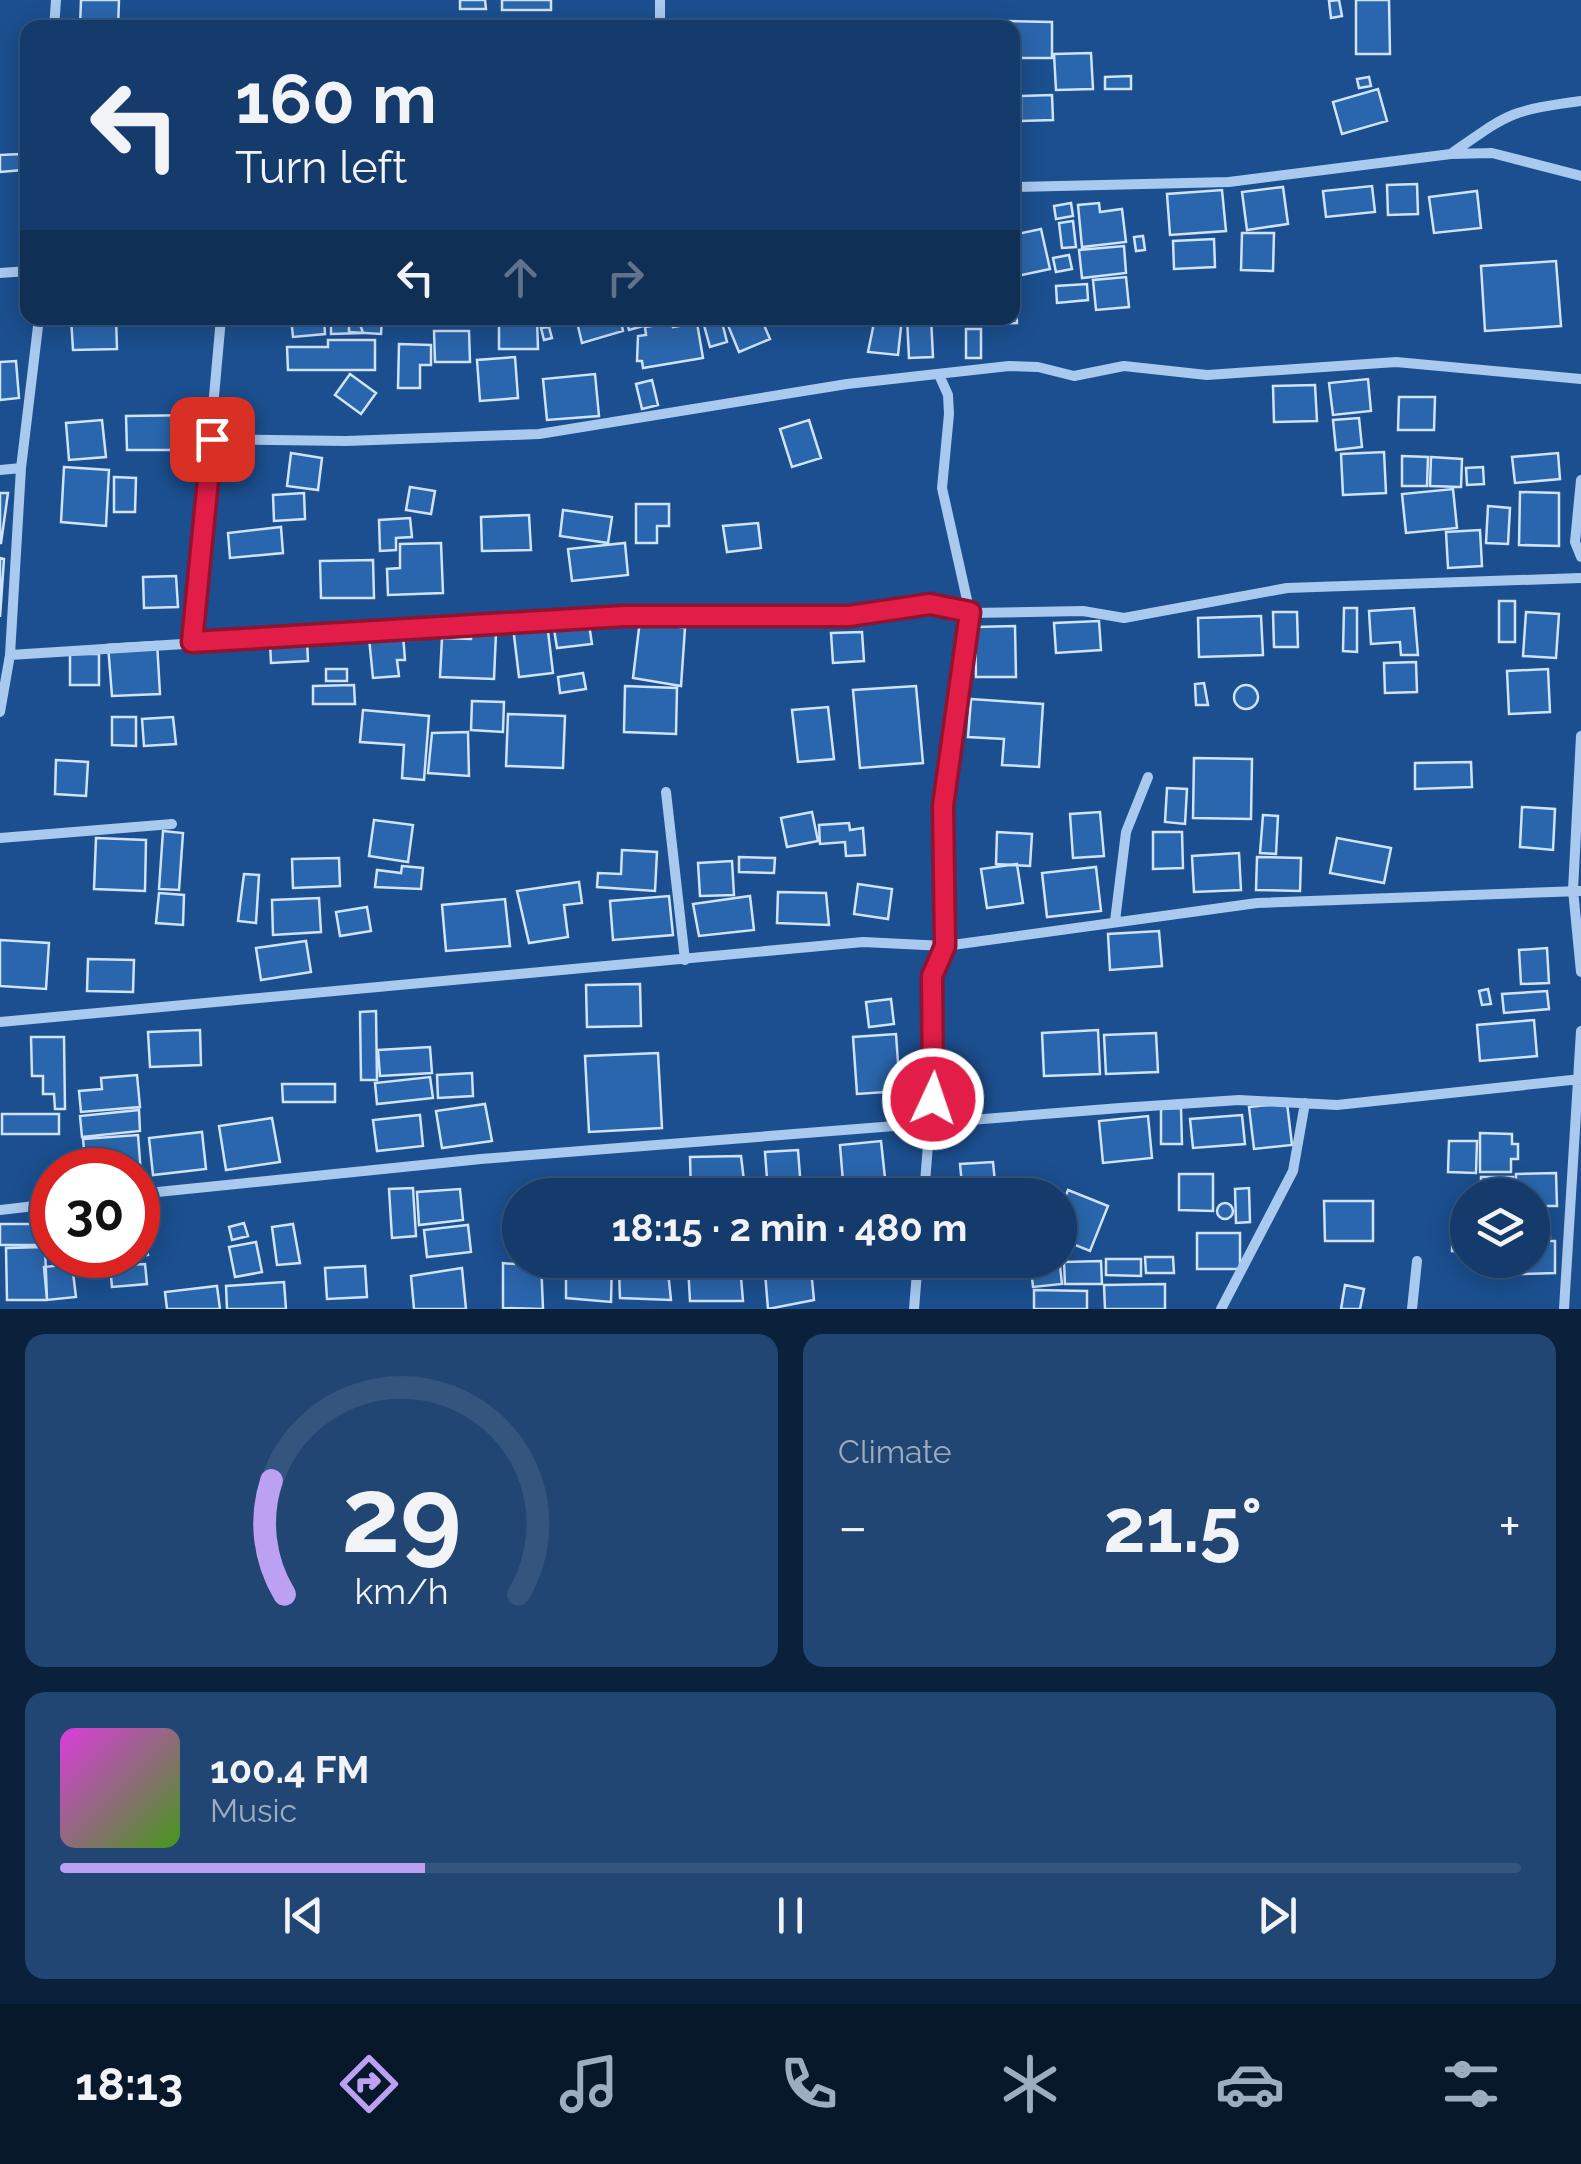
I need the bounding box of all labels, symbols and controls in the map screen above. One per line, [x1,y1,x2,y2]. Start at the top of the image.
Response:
text: 160 m [235,57,437,139]
icon: left [70,60,200,190]
text: Turn left [235,141,407,194]
icon: left [388,250,443,305]
icon: ahead [493,250,548,305]
icon: right [598,250,653,305]
pin [170,397,255,482]
icon: arrive [185,412,240,467]
position arrow [881,1047,985,1151]
speed limit sign: 30 [30,1148,160,1278]
map controls [1450,1178,1550,1278]
button: layers [1450,1178,1550,1278]
text: 18:15 · 2 min · 480 m [612,1205,967,1250]
text: Climate [838,1433,952,1470]
text: 29 [342,1454,461,1576]
text: 21.5° [1103,1481,1262,1570]
text: − [838,1494,868,1559]
text: + [1498,1494,1521,1559]
text: km/h [354,1570,449,1612]
text: 100.4 FM [210,1747,370,1792]
text: Music [210,1792,297,1829]
icon: previous [276,1888,331,1943]
icon: pause [763,1888,818,1943]
icon: next [1250,1888,1305,1943]
icon: directions [334,2049,404,2119]
icon: music [554,2049,624,2119]
icon: phone [774,2049,844,2119]
icon: climate [995,2049,1065,2119]
icon: car [1215,2049,1285,2119]
icon: filters [1436,2049,1506,2119]
text: 18:13 [75,2058,183,2111]

